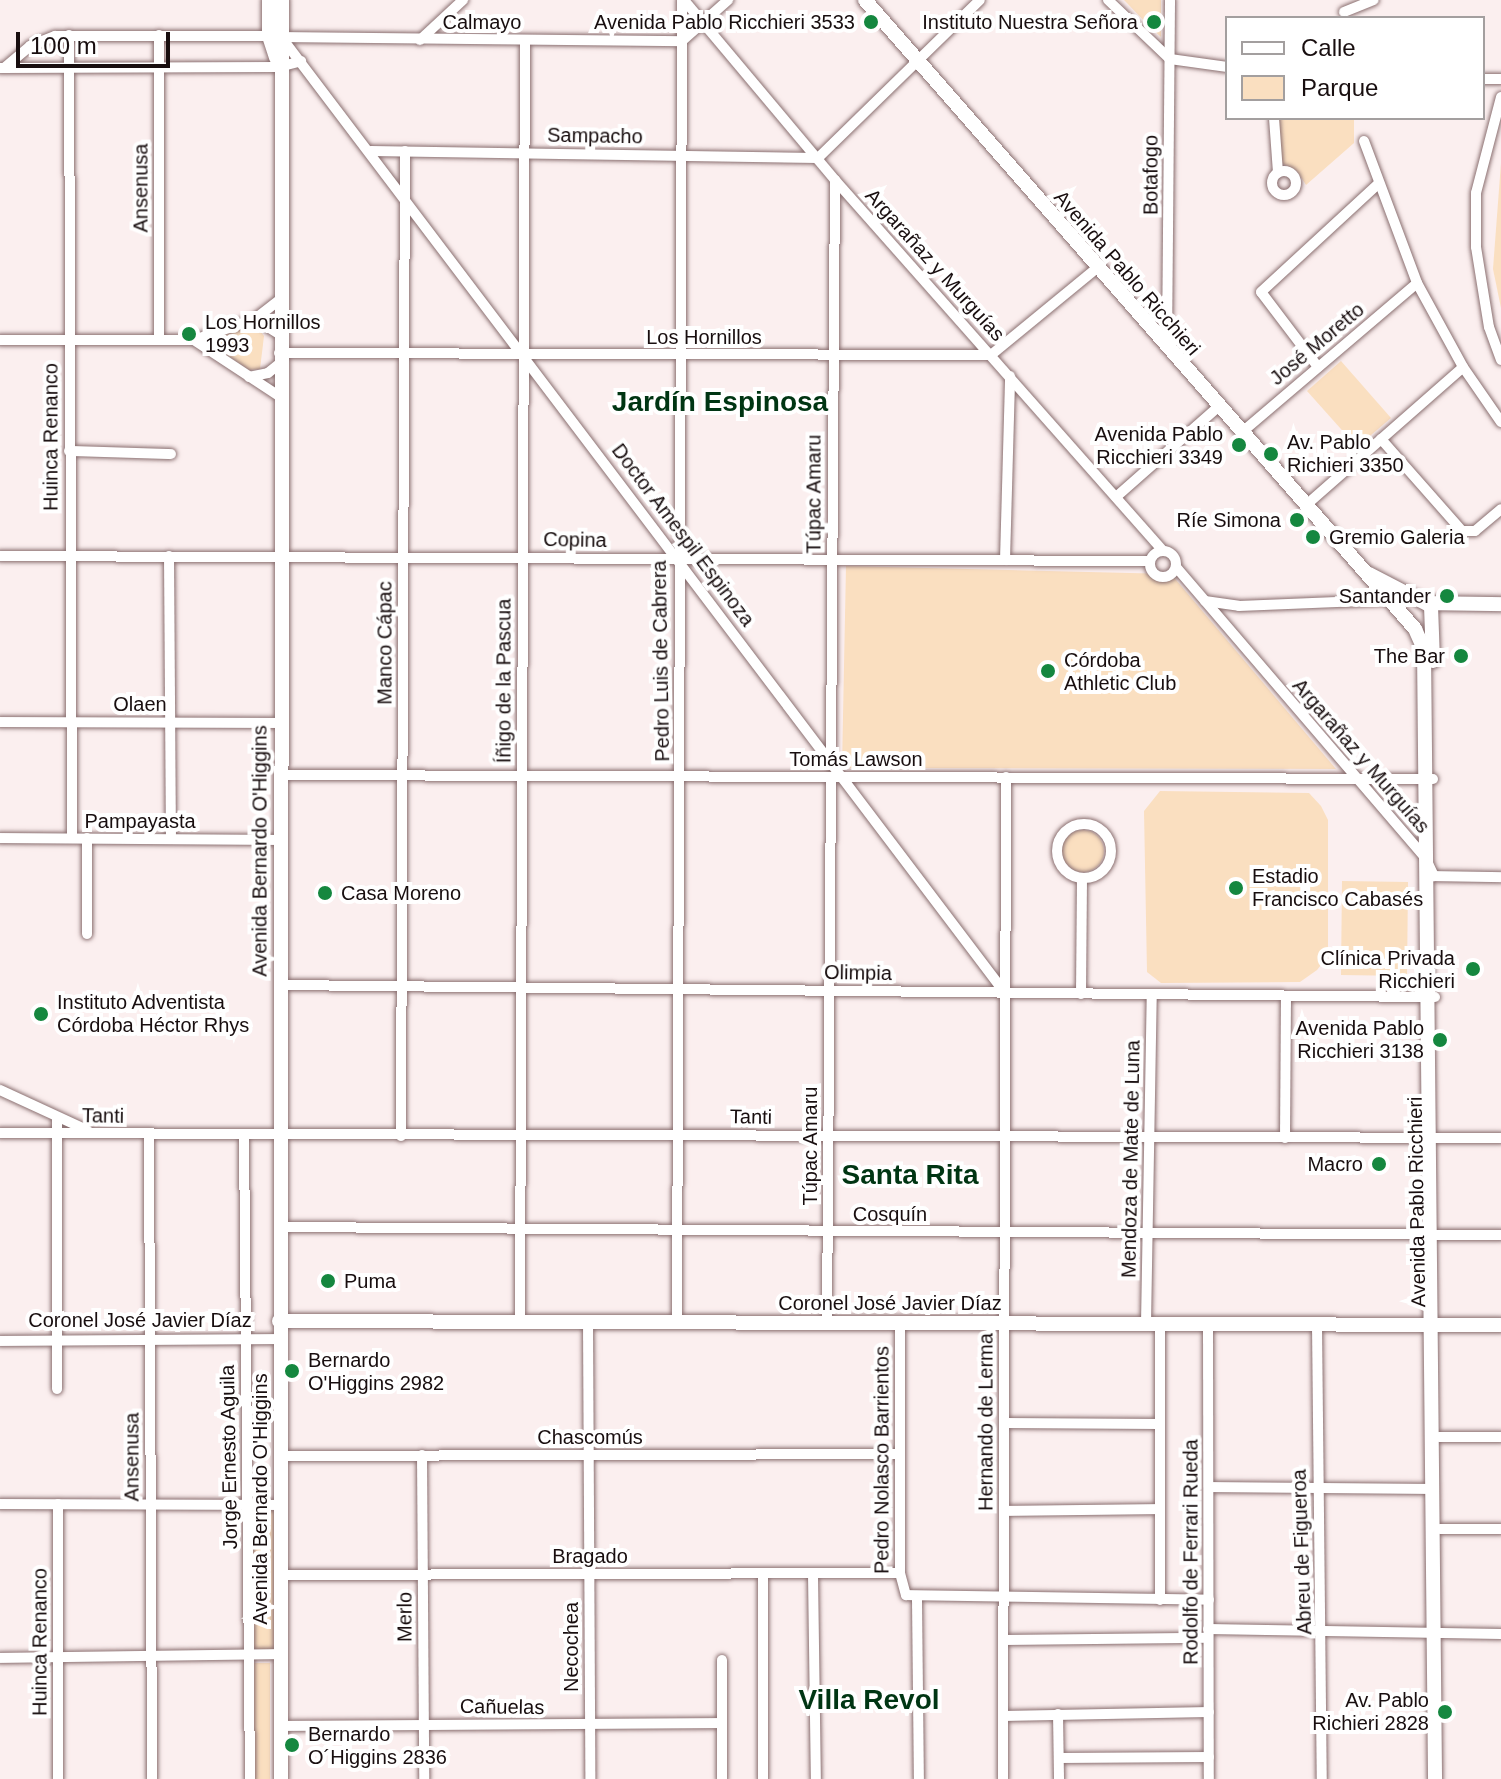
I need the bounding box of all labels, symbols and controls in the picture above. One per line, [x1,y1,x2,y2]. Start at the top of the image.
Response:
street label: Calmayo [443,10,521,34]
place label: Avenida Pablo Ricchieri 3533 [594,10,855,34]
place label: Instituto Nuestra Señora [922,10,1138,34]
marker: Avenida Pablo Ricchieri 3533 [862,13,880,31]
marker: Instituto Nuestra Señora [1145,13,1163,31]
scale bar [20,16,174,66]
legend [1225,16,1485,120]
text: 100 m [30,32,97,59]
text: Calle [1301,34,1356,61]
text: Parque [1301,74,1378,101]
street label: Sampacho [547,123,643,149]
street label: Botafogo [1139,135,1163,215]
street label: Ansenusa [129,144,153,232]
street label: Argarañaz y Murguías [860,184,1010,346]
street label: Avenida Pablo Ricchieri [1049,186,1205,360]
street label: José Moretto [1265,298,1369,390]
place label: Los Hornillos 1993 [205,310,321,357]
marker: Los Hornillos 1993 [180,325,198,343]
street label: Los Hornillos [646,325,762,349]
street label: Huinca Renanco [39,363,63,511]
district label: Jardín Espinosa [612,385,828,419]
place label: Avenida Pablo Ricchieri 3349 [1094,422,1223,469]
place label: Av. Pablo Richieri 3350 [1287,430,1404,477]
street label: Túpac Amaru [802,434,826,554]
marker: Avenida Pablo Ricchieri 3349 [1230,436,1248,454]
street label: Doctor Amespil Espinoza [606,439,760,631]
marker: Av. Pablo Richieri 3350 [1262,445,1280,463]
place label: Ríe Simona [1177,508,1281,532]
marker: Ríe Simona [1288,511,1306,529]
place label: Gremio Galeria [1329,525,1465,549]
street label: Copina [543,527,607,553]
marker: Gremio Galeria [1304,528,1322,546]
street label: Pedro Luis de Cabrera [647,560,675,762]
street label: Manco Cápac [373,581,397,705]
place label: Santander [1339,584,1431,608]
marker: Santander [1438,587,1456,605]
street label: Íñigo de la Pascua [492,599,516,763]
place label: The Bar [1374,644,1445,668]
marker: The Bar [1452,647,1470,665]
place label: Córdoba Athletic Club [1064,648,1176,695]
marker: Córdoba Athletic Club [1039,662,1057,680]
street label: Argarañaz y Murguías [1287,674,1435,838]
street label: Olaen [113,692,167,716]
street label: Avenida Bernardo O'Higgins [248,725,272,977]
street label: Tomás Lawson [789,747,923,771]
street label: Pampayasta [84,809,196,833]
place label: Estadio Francisco Cabasés [1252,864,1423,911]
marker: Estadio Francisco Cabasés [1227,879,1245,897]
place label: Casa Moreno [341,881,461,905]
marker: Casa Moreno [316,884,334,902]
place label: Clínica Privada Ricchieri [1320,946,1455,993]
marker: Clínica Privada Ricchieri [1462,958,1484,980]
street label: Olimpia [824,960,892,986]
place label: Instituto Adventista Córdoba Héctor Rhys [57,990,249,1037]
marker: Instituto Adventista Córdoba Héctor Rhys [32,1005,50,1023]
place label: Avenida Pablo Ricchieri 3138 [1295,1016,1424,1063]
marker: Avenida Pablo Ricchieri 3138 [1431,1031,1449,1049]
street label: Mendoza de Mate de Luna [1117,1040,1145,1278]
street label: Túpac Amaru [798,1086,822,1206]
street label: Avenida Pablo Ricchieri [1403,1096,1431,1308]
street label: Tanti [82,1104,124,1128]
street label: Tanti [730,1105,772,1129]
place label: Macro [1307,1152,1363,1176]
marker: Macro [1370,1155,1388,1173]
district label: Santa Rita [842,1158,978,1192]
street label: Cosquín [853,1202,927,1226]
place label: Puma [344,1269,396,1293]
marker: Puma [319,1272,337,1290]
street label: Coronel José Javier Díaz [778,1291,1002,1315]
street label: Coronel José Javier Díaz [28,1308,252,1332]
street label: Hernando de Lerma [974,1333,998,1511]
street label: Pedro Nolasco Barrientos [870,1346,894,1574]
place label: Bernardo O'Higgins 2982 [308,1348,444,1395]
marker: Bernardo O'Higgins 2982 [283,1362,301,1380]
street label: Jorge Ernesto Aguila [215,1364,243,1550]
street label: Avenida Bernardo O'Higgins [248,1373,272,1625]
street label: Ansenusa [120,1413,144,1501]
street label: Chascomús [537,1425,643,1449]
street label: Rodolfo de Ferrari Rueda [1179,1439,1203,1665]
street label: Abreu de Figueroa [1287,1469,1317,1635]
street label: Bragado [552,1544,628,1568]
street label: Huinca Renanco [28,1568,52,1716]
street label: Merlo [393,1592,417,1642]
street label: Necochea [559,1602,583,1692]
district label: Villa Revol [798,1683,940,1717]
place label: Av. Pablo Richieri 2828 [1312,1688,1429,1735]
street label: Cañuelas [460,1694,544,1720]
marker: Av. Pablo Richieri 2828 [1436,1703,1454,1721]
place label: Bernardo O´Higgins 2836 [308,1722,447,1769]
marker: Bernardo O´Higgins 2836 [283,1736,301,1754]

